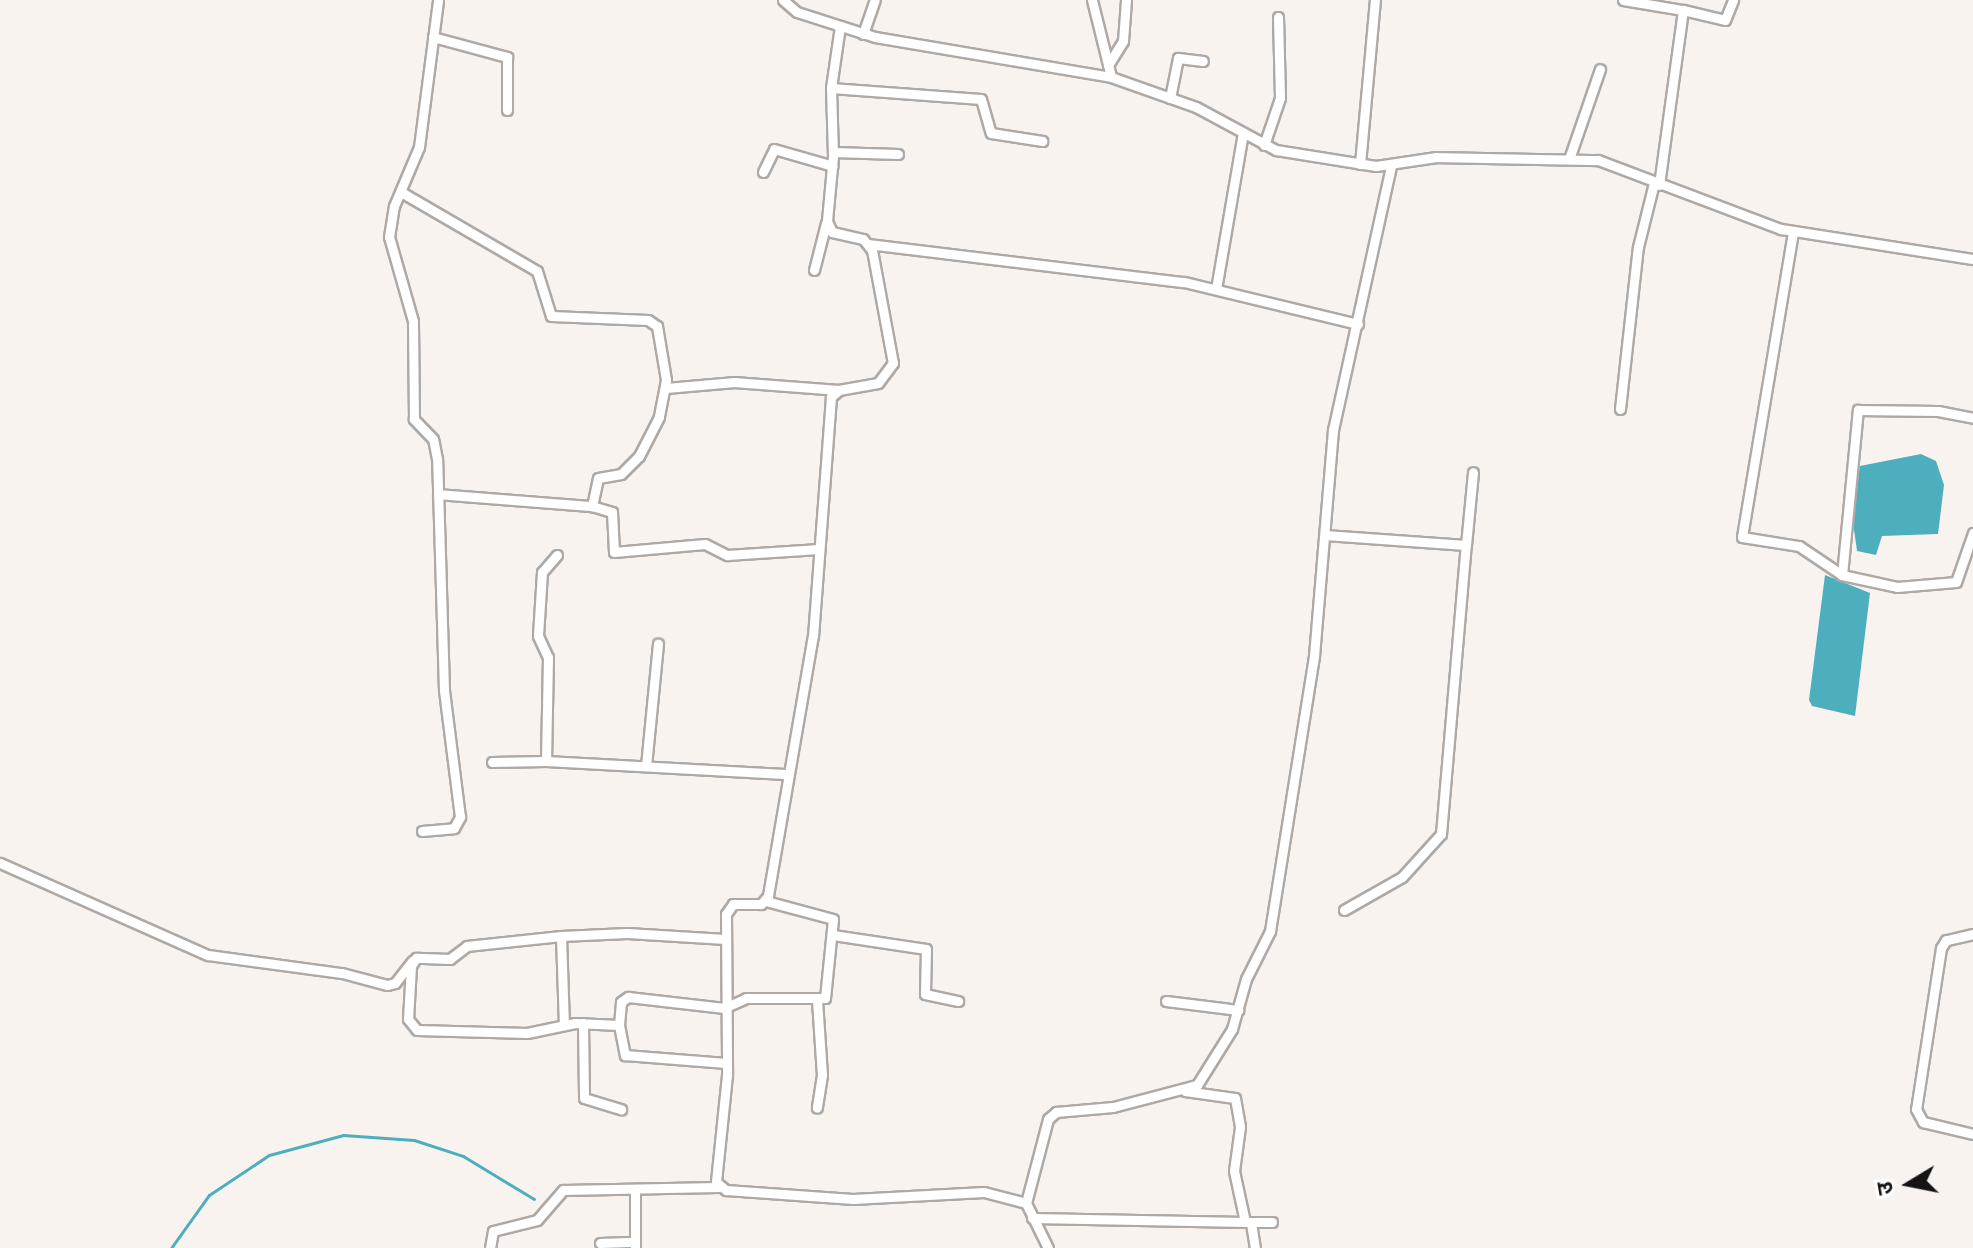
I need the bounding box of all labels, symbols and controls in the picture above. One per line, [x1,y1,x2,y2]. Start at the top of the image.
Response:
north arrow [1869,1144,1949,1224]
text: उ [1870,1180,1899,1197]

